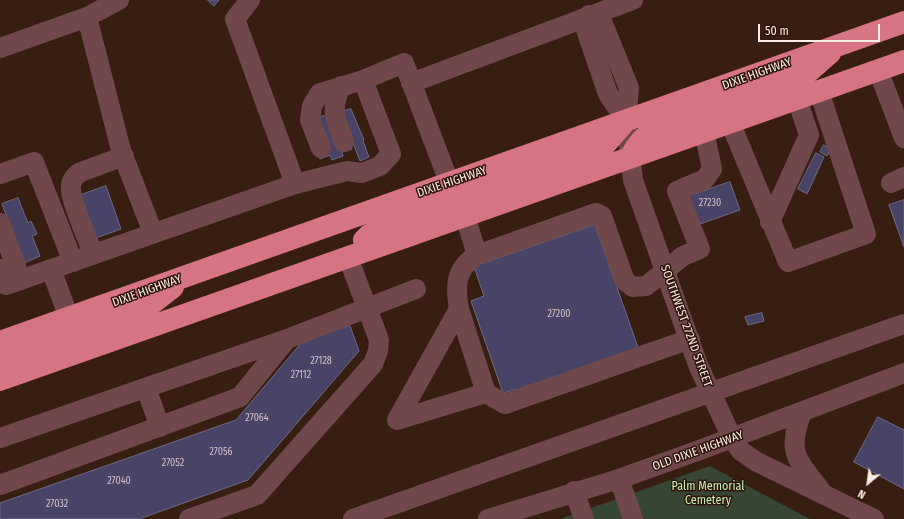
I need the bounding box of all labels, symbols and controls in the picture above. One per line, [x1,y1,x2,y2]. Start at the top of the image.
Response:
scale bar [760,16,882,42]
text: 50 m [765,24,789,38]
street label: DIXIE HIGHWAY [720,55,794,93]
street label: DIXIE HIGHWAY [415,163,489,201]
house number: 27230 [699,197,721,209]
street label: SOUTHWEST 272ND STREET [657,263,715,389]
street label: DIXIE HIGHWAY [110,272,184,310]
house number: 27200 [547,308,571,320]
house number: 27128 [310,355,332,367]
house number: 27112 [291,369,311,381]
house number: 27064 [245,412,269,424]
street label: OLD DIXIE HIGHWAY [651,428,745,474]
house number: 27056 [209,446,233,458]
house number: 27052 [162,457,184,469]
north arrow [848,463,888,503]
house number: 27040 [107,475,131,487]
park label: Palm Memorial Cemetery [672,480,744,508]
text: N [856,487,868,501]
house number: 27032 [46,498,68,510]

